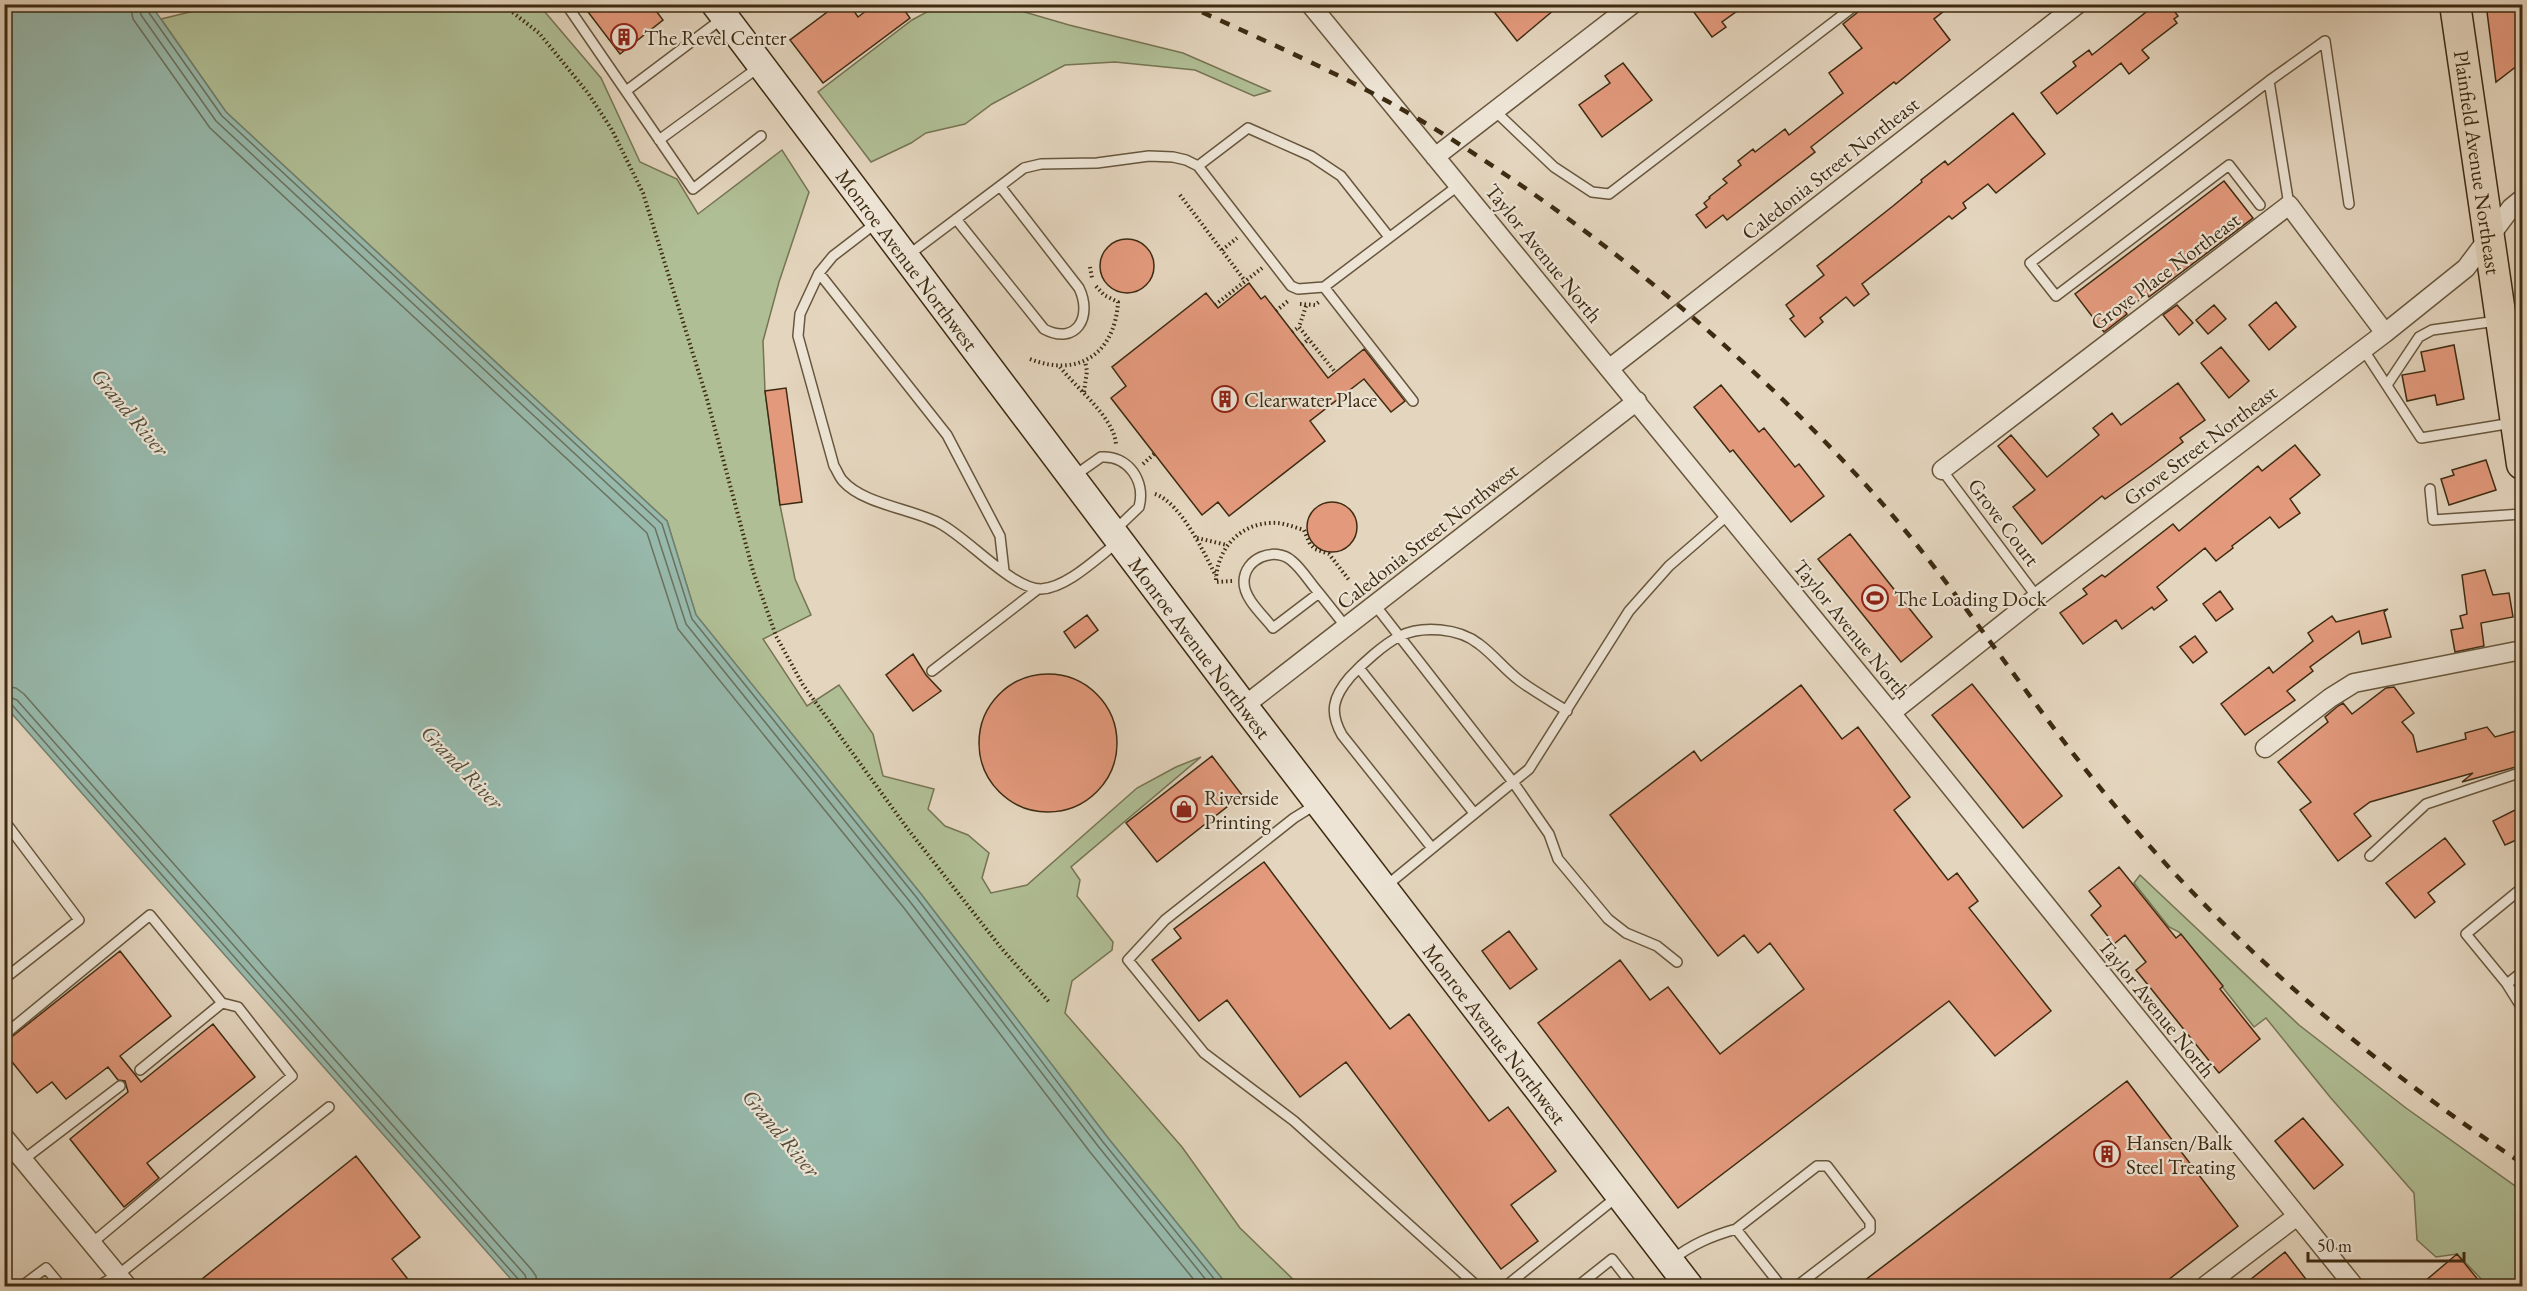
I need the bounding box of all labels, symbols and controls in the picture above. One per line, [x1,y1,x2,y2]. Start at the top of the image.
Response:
building icon: The Revel Center [609,22,639,52]
place label: The Revel Center [644,24,787,51]
street label: Plainfield Avenue Northeast [2448,48,2508,277]
street label: Caledonia Street Northeast [1736,90,1924,246]
street label: Monroe Avenue Northwest [830,163,985,356]
street label: Taylor Avenue North [1479,178,1609,328]
street label: Grove Place Northeast [2085,206,2245,336]
water label: Grand River [85,362,176,463]
street label: Grove Street Northeast [2118,378,2282,512]
building icon: Clearwater Place [1210,384,1240,414]
place label: Clearwater Place [1244,386,1377,413]
street label: Caledonia Street Northwest [1331,457,1523,615]
street label: Grove Court [1962,473,2046,572]
street label: Monroe Avenue Northwest [1123,551,1278,744]
street label: Taylor Avenue North [1787,554,1917,704]
sports icon: The Loading Dock [1860,583,1890,613]
place label: The Loading Dock [1894,585,2048,612]
water label: Grand River [414,719,511,817]
place label: Riverside Printing [1204,784,1279,835]
shop icon: Riverside Printing [1169,794,1199,824]
street label: Taylor Avenue North [2092,933,2222,1083]
street label: Monroe Avenue Northwest [1417,938,1574,1130]
water label: Grand River [736,1083,827,1184]
place label: Hansen/Balk Steel Treating [2126,1129,2236,1180]
building icon: Hansen/Balk Steel Treating [2092,1139,2122,1169]
scale bar [2308,1225,2464,1263]
text: 50 m [2317,1234,2352,1257]

